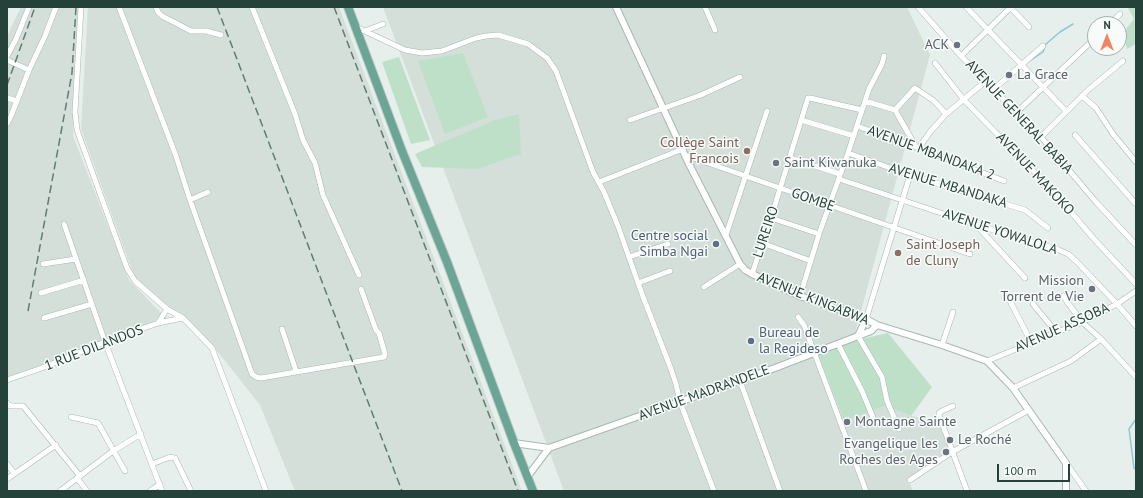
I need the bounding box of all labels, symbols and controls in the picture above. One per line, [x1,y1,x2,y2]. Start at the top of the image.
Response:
north arrow [1087,16,1127,56]
text: N [1103,18,1111,32]
place label: ACK [925,37,949,53]
marker: ACK [952,40,962,50]
street label: AVENUE GENERAL BABIA [962,57,1076,177]
place label: La Grace [1017,67,1068,83]
marker: La Grace [1004,70,1014,80]
street label: AVENUE MBANDAKA 2 [865,122,997,184]
street label: AVENUE MAKOKO [992,129,1078,219]
place label: Collège Saint Francois [660,135,739,168]
marker: Collège Saint Francois [742,146,752,156]
place label: Saint Kiwanuka [784,155,877,171]
marker: Saint Kiwanuka [771,158,781,168]
street label: AVENUE MBANDAKA [887,160,1009,212]
street label: GOMBE [789,185,837,215]
street label: LUREIRO [750,204,782,260]
street label: AVENUE YOWALOLA [940,205,1060,259]
place label: Centre social Simba Ngai [631,228,708,260]
place label: Saint Joseph de Cluny [906,237,980,270]
marker: Centre social Simba Ngai [711,239,721,249]
marker: Saint Joseph de Cluny [893,248,903,258]
street label: AVENUE KINGABWA [755,269,871,329]
place label: Mission Torrent de Vie [1001,273,1084,306]
marker: Mission Torrent de Vie [1087,284,1097,294]
street label: AVENUE ASSOBA [1012,300,1112,356]
street label: 1 RUE DILANDOS [42,321,146,375]
place label: Bureau de la Regideso [759,325,828,358]
marker: Bureau de la Regideso [746,336,756,346]
street label: AVENUE MADRANDELE [636,361,772,425]
place label: Montagne Sainte [855,414,956,430]
marker: Montagne Sainte [842,417,852,427]
place label: Le Roché [958,432,1012,448]
marker: Le Roché [945,435,955,445]
place label: Evangelique les Roches des Ages [839,436,938,468]
marker: Evangelique les Roches des Ages [941,447,951,457]
scale bar [999,456,1072,482]
text: 100 m [1004,463,1037,478]

